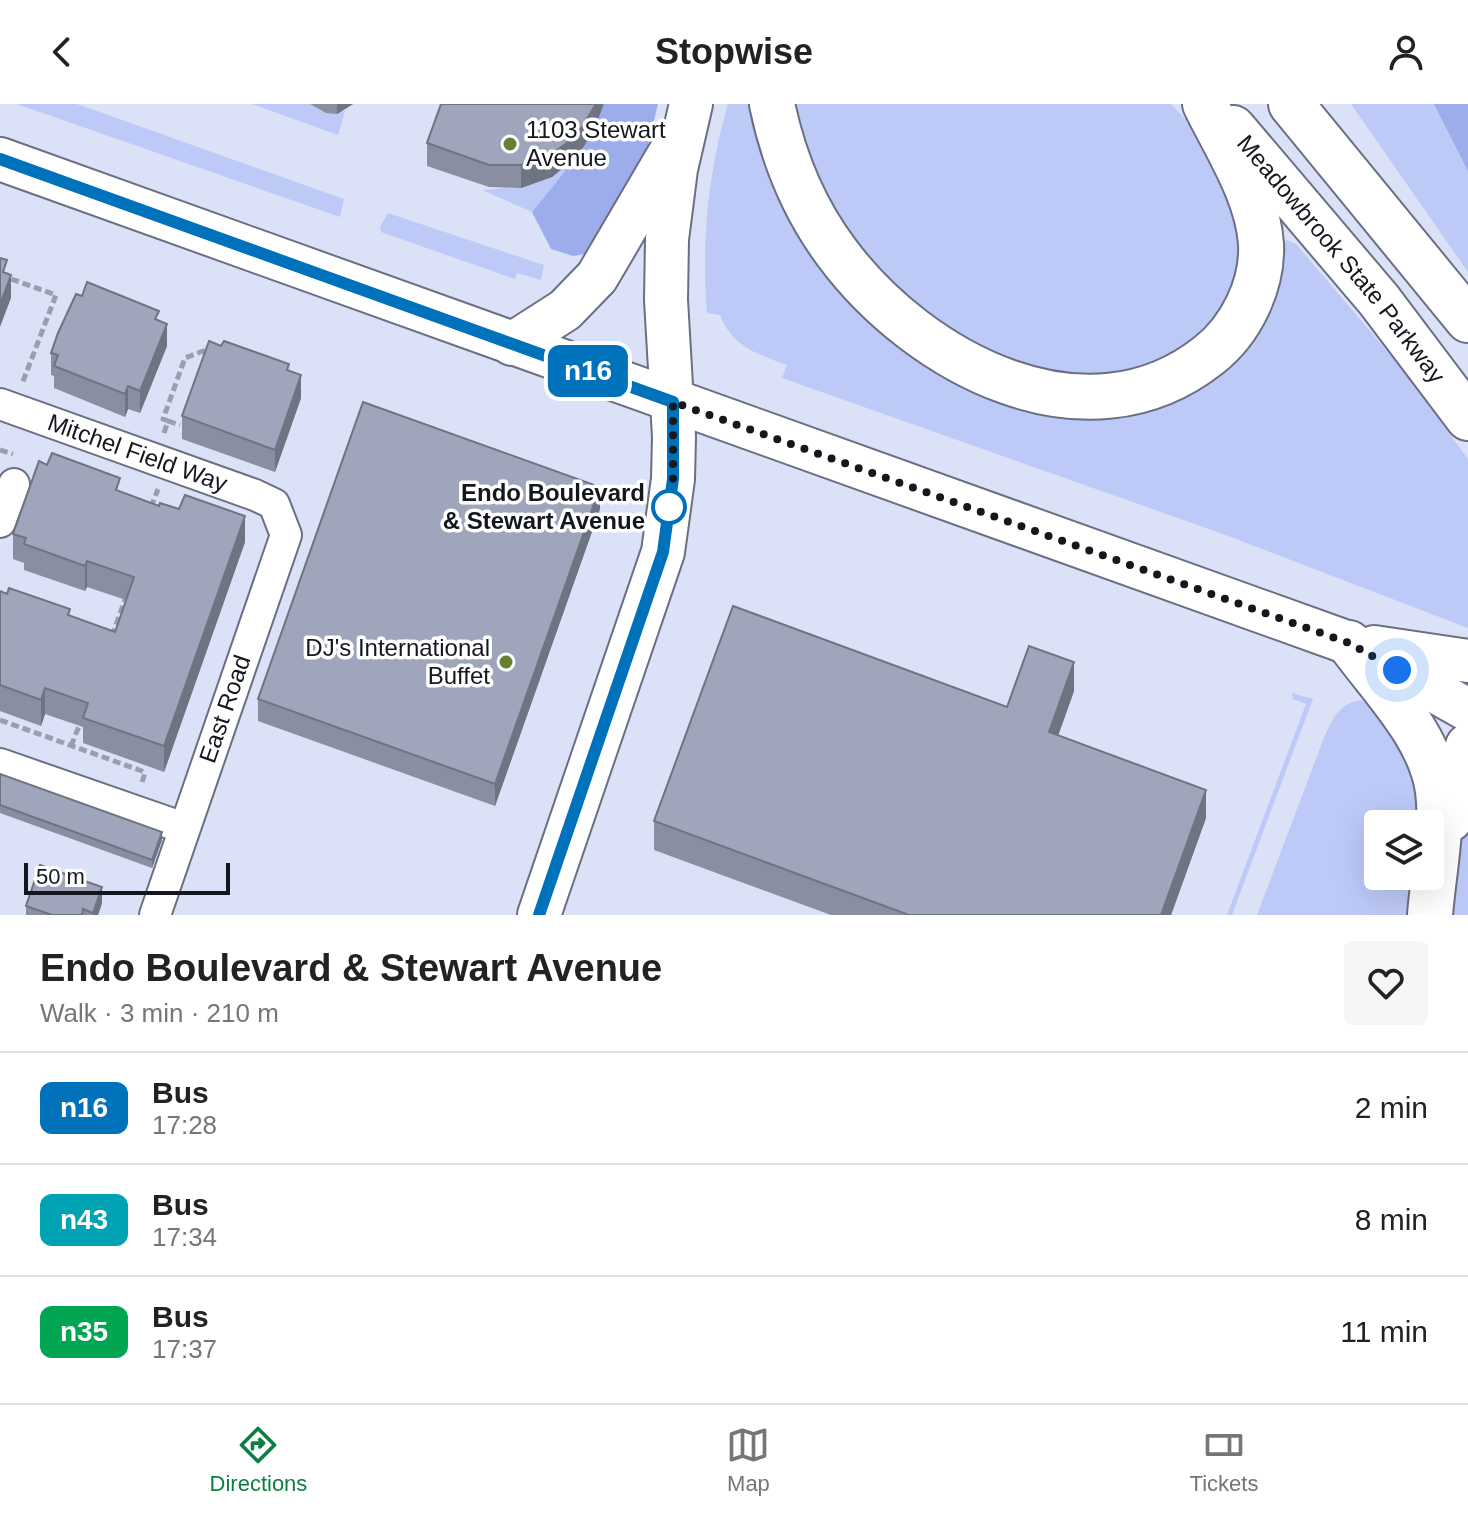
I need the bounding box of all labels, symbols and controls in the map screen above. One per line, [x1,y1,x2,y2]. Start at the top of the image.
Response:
icon: back [40,30,84,74]
icon: person [1384,30,1428,74]
text: Stopwise [655,31,813,72]
place label: 1103 Stewart Avenue [526,116,666,171]
street label: Meadowbrook State Parkway [1232,129,1451,388]
marker: 1103 Stewart Avenue [501,135,519,153]
line badge: n16 [542,345,634,397]
text: n16 [564,355,612,386]
street label: Mitchel Field Way [44,408,231,497]
place label: Endo Boulevard & Stewart Avenue [443,479,645,534]
marker: Endo Boulevard & Stewart Avenue [652,490,686,524]
place label: DJ's International Buffet [305,634,490,689]
your location [1377,650,1417,690]
street label: East Road [194,651,256,766]
marker: DJ's International Buffet [497,653,515,671]
map controls [1364,810,1444,890]
button: layers [1364,810,1444,890]
scale bar [24,859,230,895]
text: 50 m [36,864,85,889]
button: heart [1344,941,1428,1025]
text: Endo Boulevard & Stewart Avenue [40,947,662,989]
text: Walk · 3 min · 210 m [40,998,279,1028]
text: Bus [152,1076,209,1109]
text: 2 min [1355,1091,1428,1124]
text: n16 [60,1092,108,1123]
text: 17:28 [152,1110,217,1140]
text: Bus [152,1188,209,1221]
text: 8 min [1355,1203,1428,1236]
text: n43 [60,1204,108,1235]
text: 17:34 [152,1222,217,1252]
text: Bus [152,1300,209,1333]
text: 11 min [1340,1315,1428,1348]
text: n35 [60,1316,108,1347]
text: 17:37 [152,1334,217,1364]
tab: Directions [210,1423,307,1497]
tab: Map [726,1423,770,1497]
tab: Tickets [1190,1423,1258,1497]

